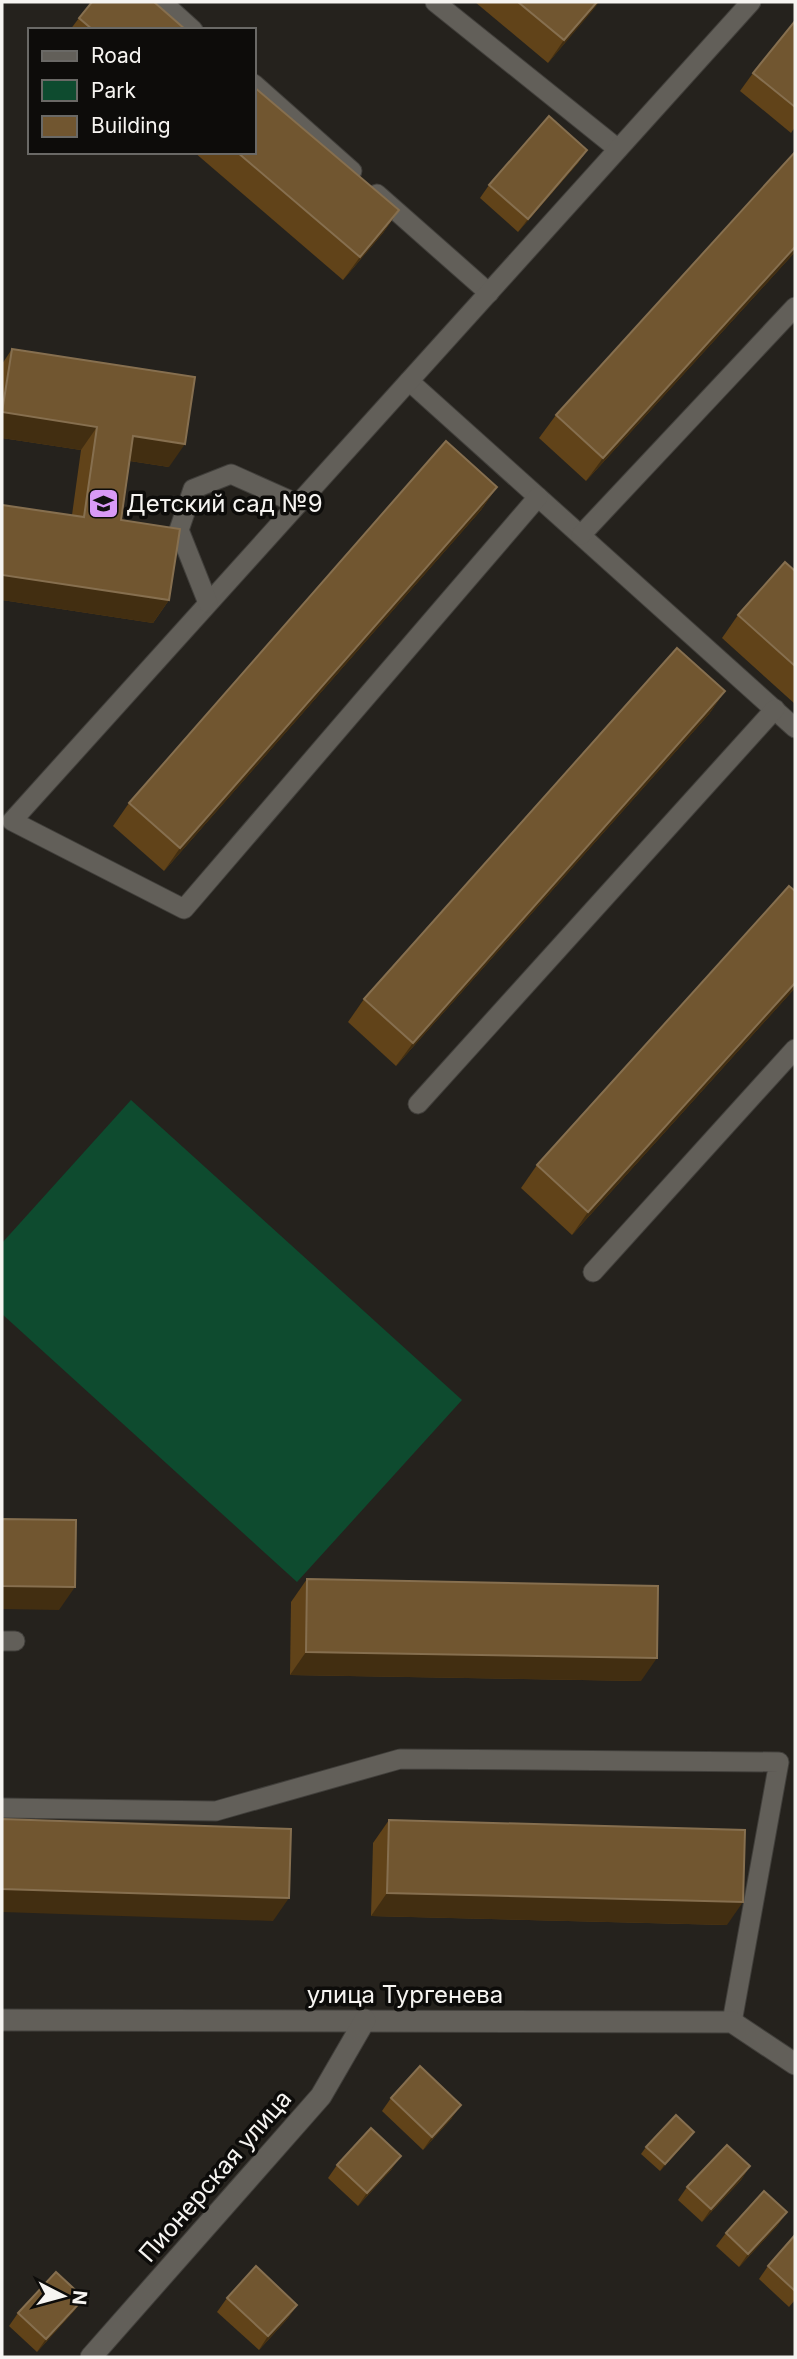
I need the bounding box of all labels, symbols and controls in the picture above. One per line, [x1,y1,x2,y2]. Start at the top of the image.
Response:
legend [28,28,256,154]
text: Road [91,43,142,68]
text: Park [91,78,136,103]
text: Building [91,113,171,138]
school or university icon: Детский сад №9 [86,486,120,520]
place label: Детский сад №9 [126,489,323,518]
street label: улица Тургенева [307,1980,503,2009]
street label: Пионерская улица [133,2084,297,2268]
north arrow [28,2261,98,2331]
text: N [67,2289,92,2306]

